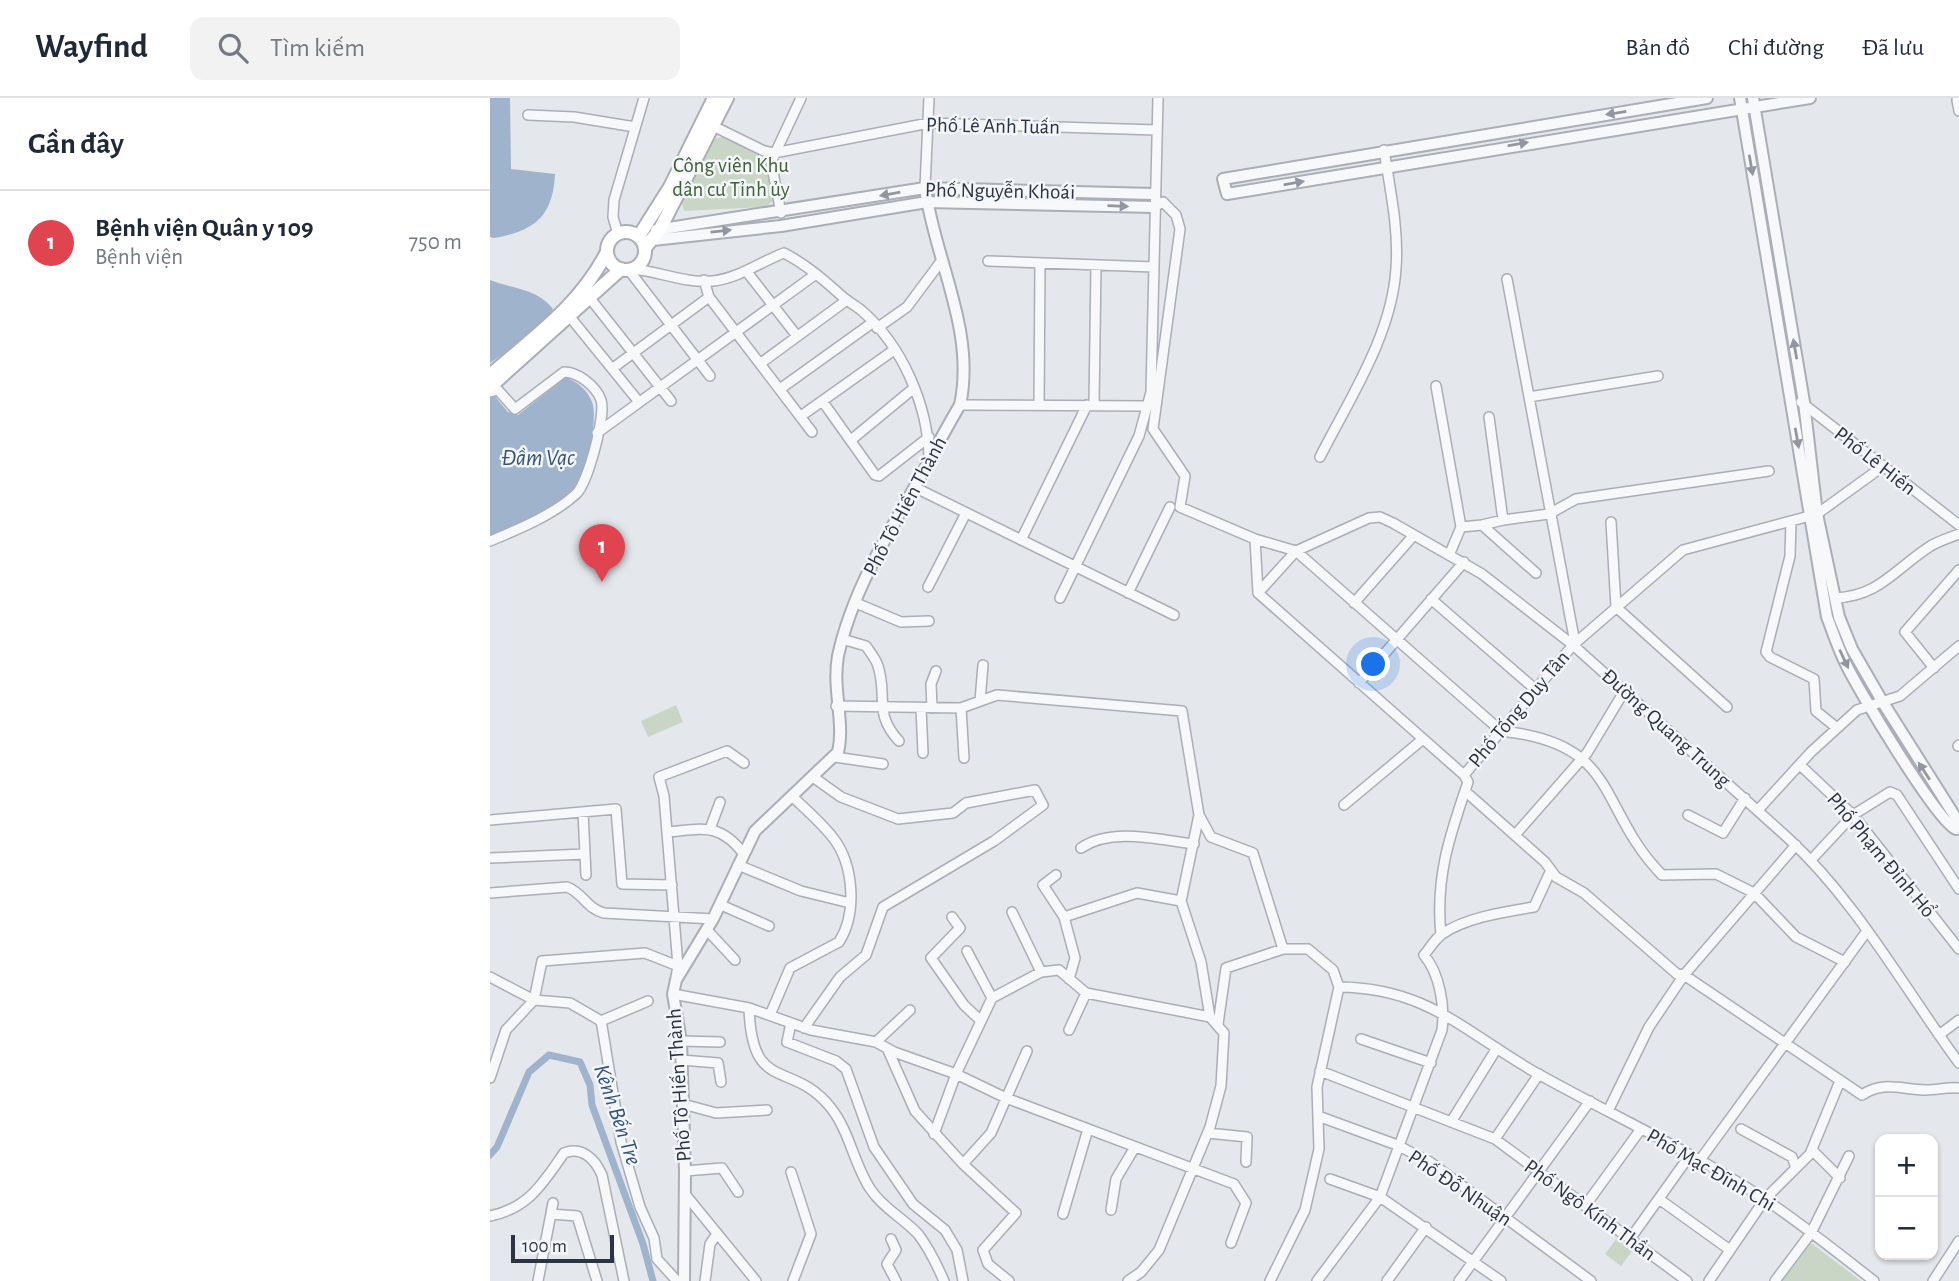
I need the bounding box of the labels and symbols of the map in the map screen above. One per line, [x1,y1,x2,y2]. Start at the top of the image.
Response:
one-way arrow [1605,108,1627,119]
street label: Phố Lê Anh Tuấn [926,114,1060,138]
one-way arrow [1507,138,1529,149]
one-way arrow [1746,154,1757,176]
park label: Công viên Khu dân cư Tỉnh ủy [672,155,790,200]
one-way arrow [1283,177,1305,188]
street label: Phố Nguyễn Khoái [925,178,1075,203]
one-way arrow [879,189,901,200]
one-way arrow [1107,200,1129,211]
one-way arrow [710,225,732,236]
one-way arrow [1789,338,1800,360]
street label: Phố Lê Hiến [1830,423,1920,499]
one-way arrow [1792,427,1803,449]
street label: Phố Tô Hiến Thành [860,433,950,579]
water label: Đầm Vạc [501,447,575,470]
pin: 1 [579,524,625,582]
your location [1356,647,1390,681]
street label: Phố Tống Duy Tân [1464,647,1574,771]
one-way arrow [1839,649,1850,670]
street label: Đường Quang Trung [1597,665,1735,792]
one-way arrow [1918,761,1931,780]
street label: Phố Phạm Đỉnh Hổ [1823,788,1940,921]
street label: Phố Tô Hiến Thành [663,1007,695,1163]
water label: Kênh Bến Tre [589,1062,645,1169]
street label: Phố Mạc Đĩnh Chi [1643,1125,1779,1215]
street label: Phố Đỗ Nhuận [1405,1145,1516,1230]
street label: Phố Ngô Kính Thần [1520,1155,1660,1265]
scale bar [511,1232,614,1264]

